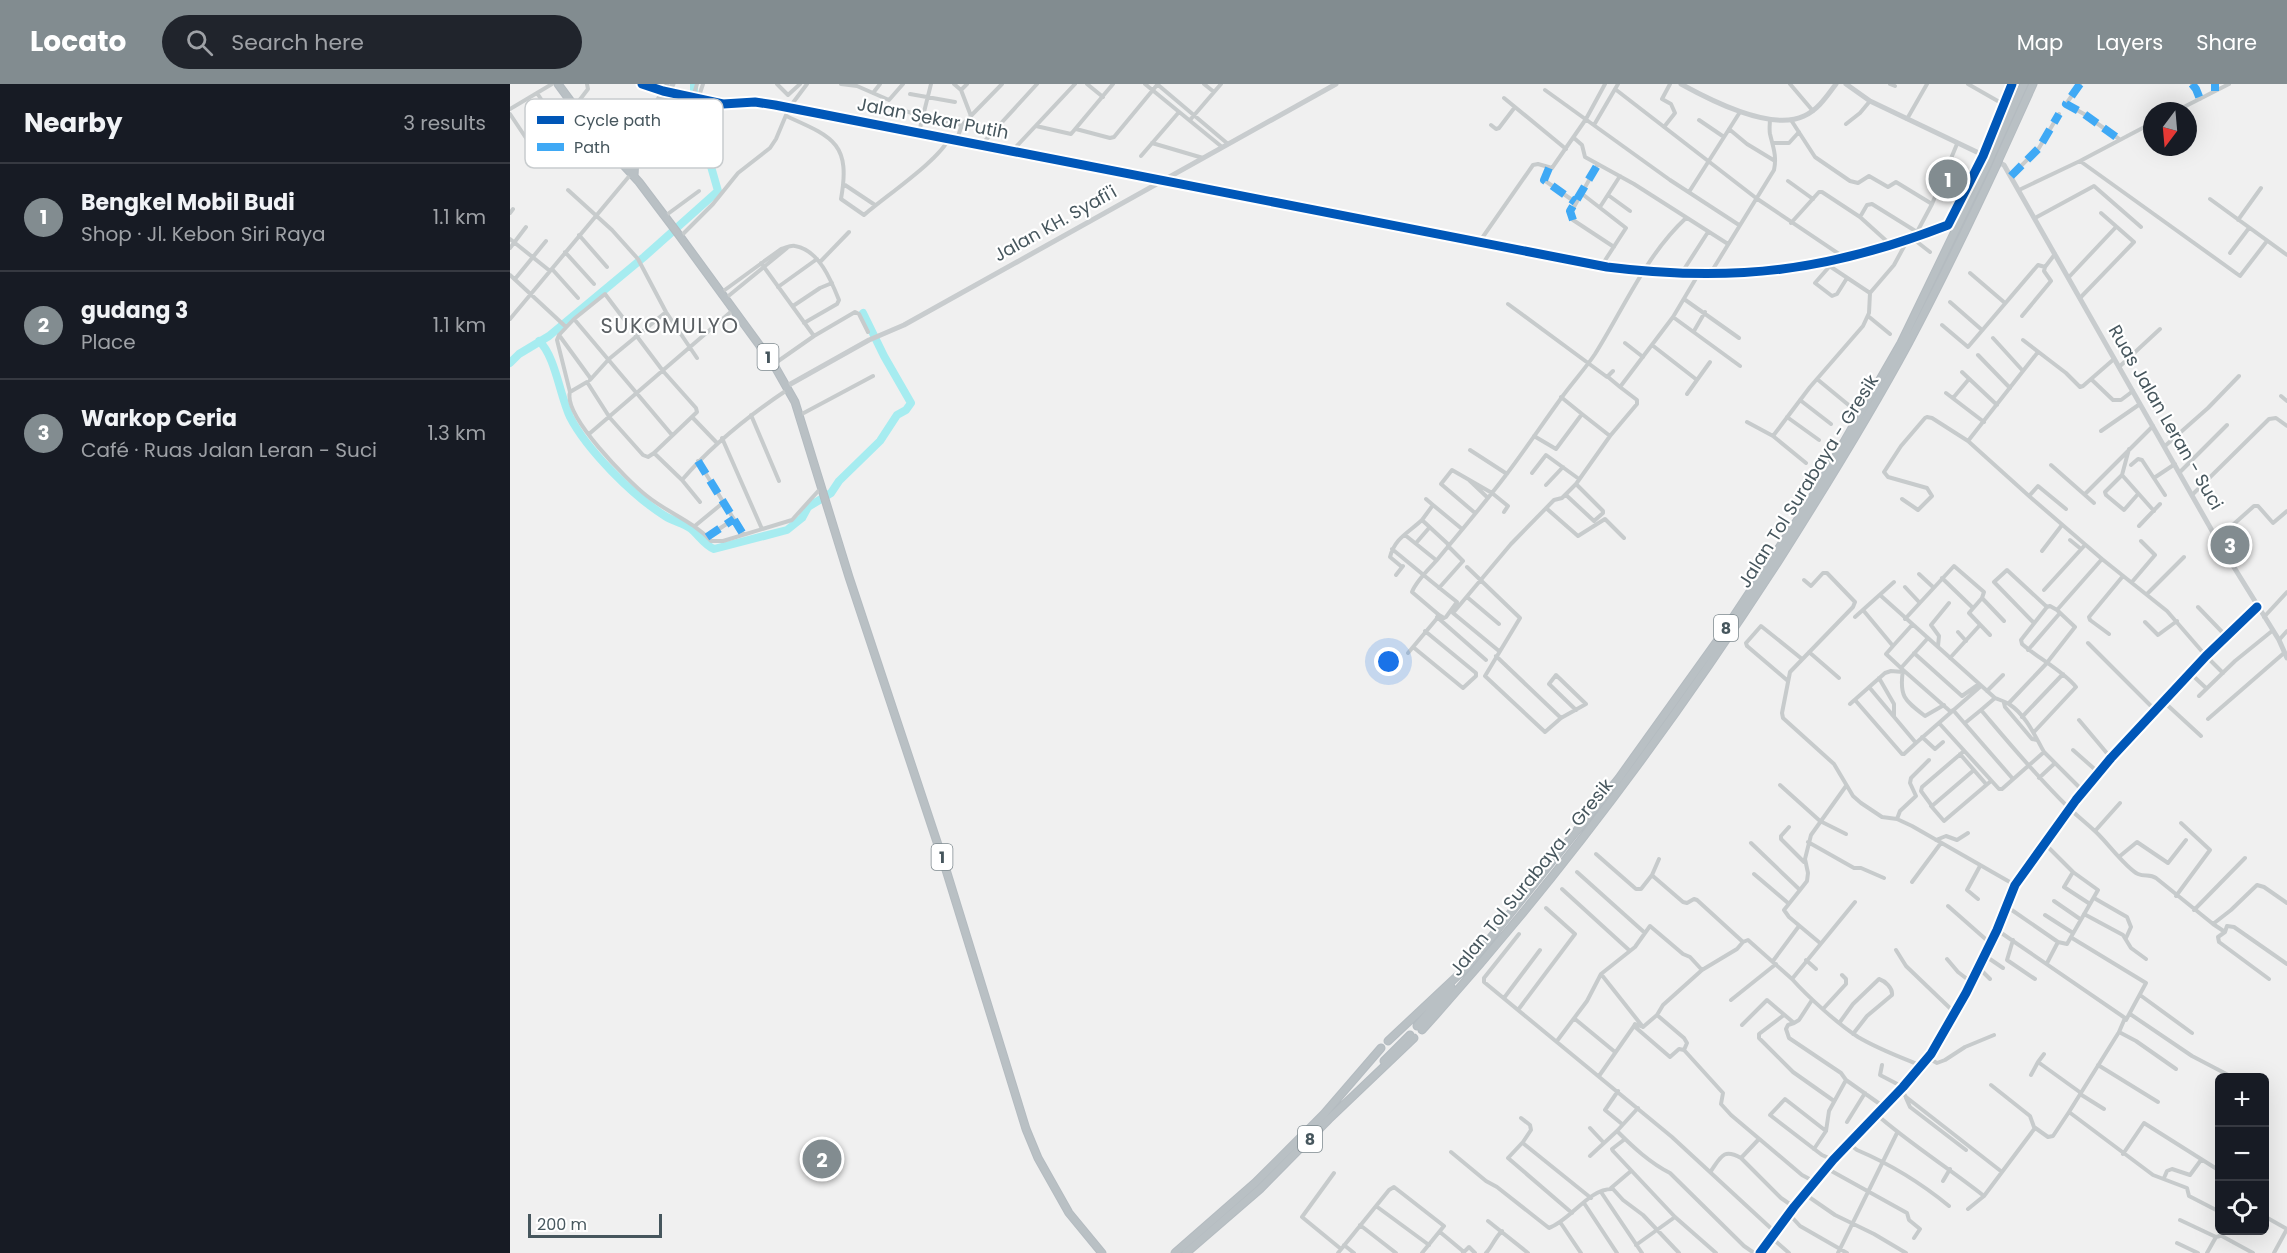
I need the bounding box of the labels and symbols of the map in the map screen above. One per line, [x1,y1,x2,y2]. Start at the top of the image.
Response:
street label: Jalan Sekar Putih [855,91,1011,145]
legend [525,99,723,168]
north arrow [2143,102,2197,156]
text: Cycle path [574,109,661,132]
text: Path [574,136,610,159]
pin: 1 [1928,156,1968,202]
street label: Jalan KH. Syafi'i [989,179,1121,267]
district label: SUKOMULYO [600,311,740,340]
street label: Ruas Jalan Leran - Suci [2103,320,2229,514]
road number: 1 [758,344,778,370]
street label: Jalan Tol Surabaya - Gresik [1732,369,1884,592]
pin: 3 [2210,522,2250,568]
road number: 8 [1714,615,1738,641]
your location [1374,647,1403,676]
street label: Jalan Tol Surabaya - Gresik [1443,773,1619,981]
road number: 1 [932,844,952,870]
road number: 8 [1298,1126,1322,1152]
pin: 2 [802,1136,842,1182]
scale bar [528,1211,662,1238]

